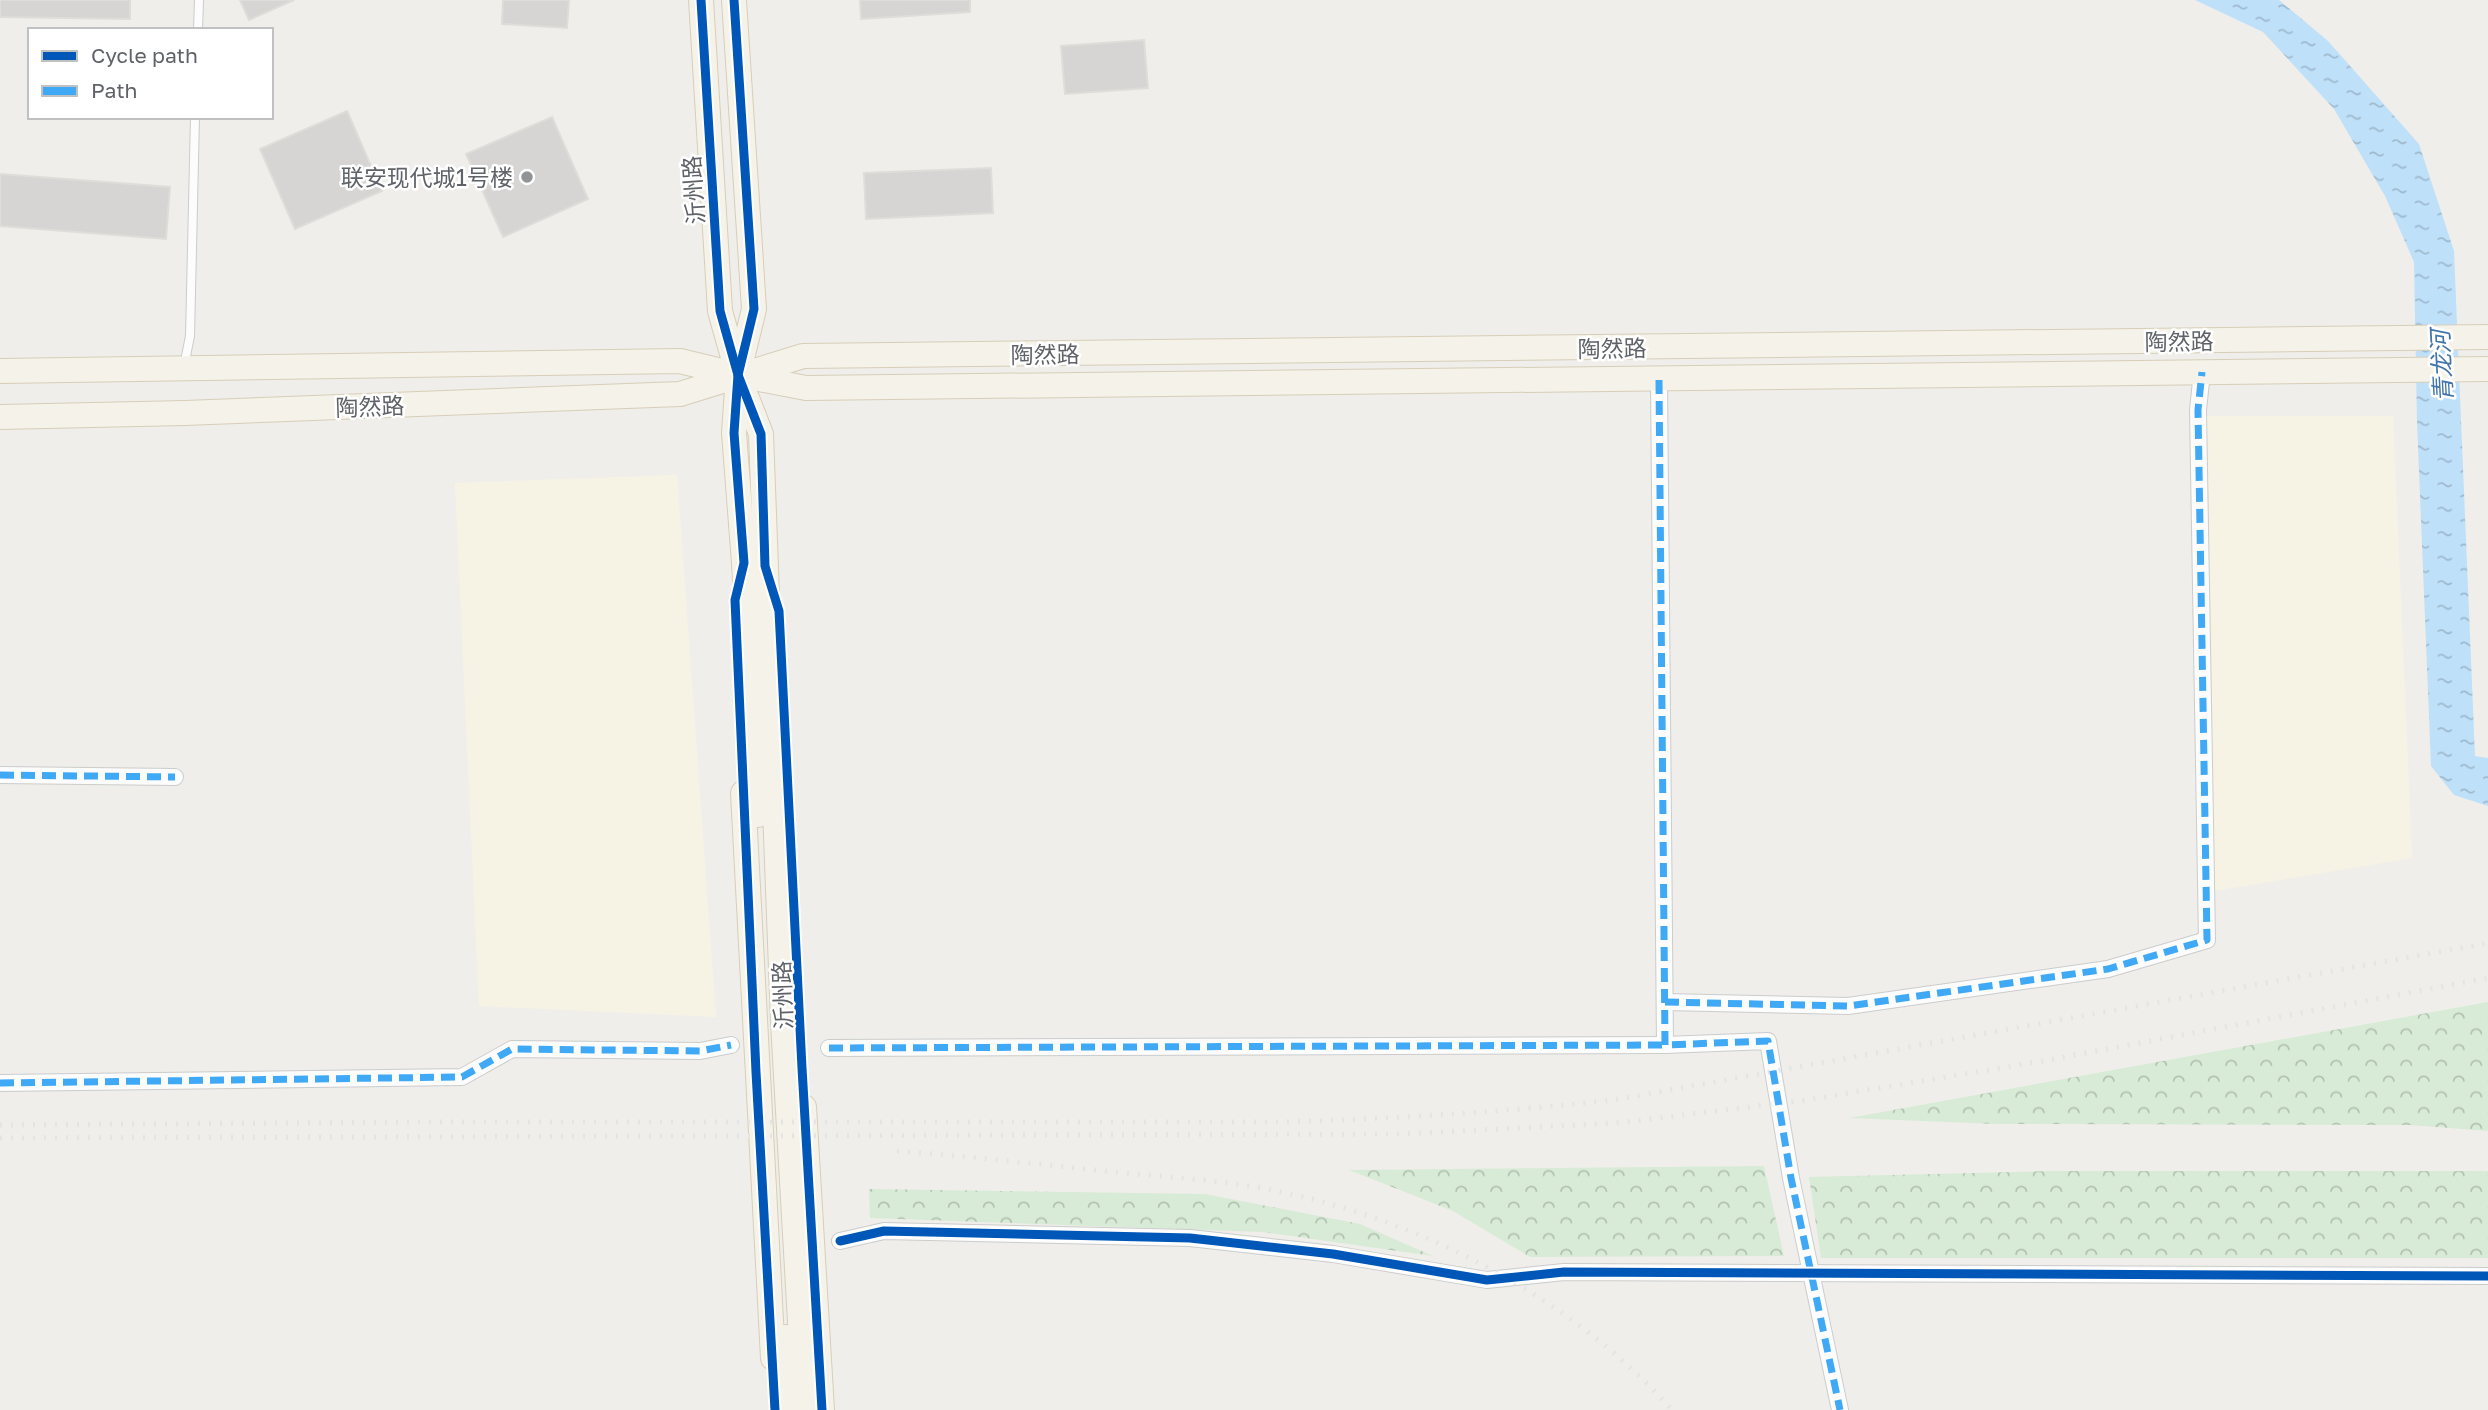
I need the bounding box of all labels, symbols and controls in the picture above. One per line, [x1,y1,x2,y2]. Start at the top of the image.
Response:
legend [28,28,273,119]
text: Cycle path [91,42,198,68]
text: Path [91,77,138,103]
street label: 沂州路 [677,155,709,225]
place label: 联安现代城1号楼 [341,163,513,191]
marker: 联安现代城1号楼 [519,169,535,185]
water label: 青龙河 [2424,325,2457,403]
street label: 陶然路 [2144,326,2214,356]
street label: 陶然路 [1577,333,1647,363]
street label: 陶然路 [1010,339,1080,369]
street label: 陶然路 [335,391,405,421]
street label: 沂州路 [767,960,797,1030]

